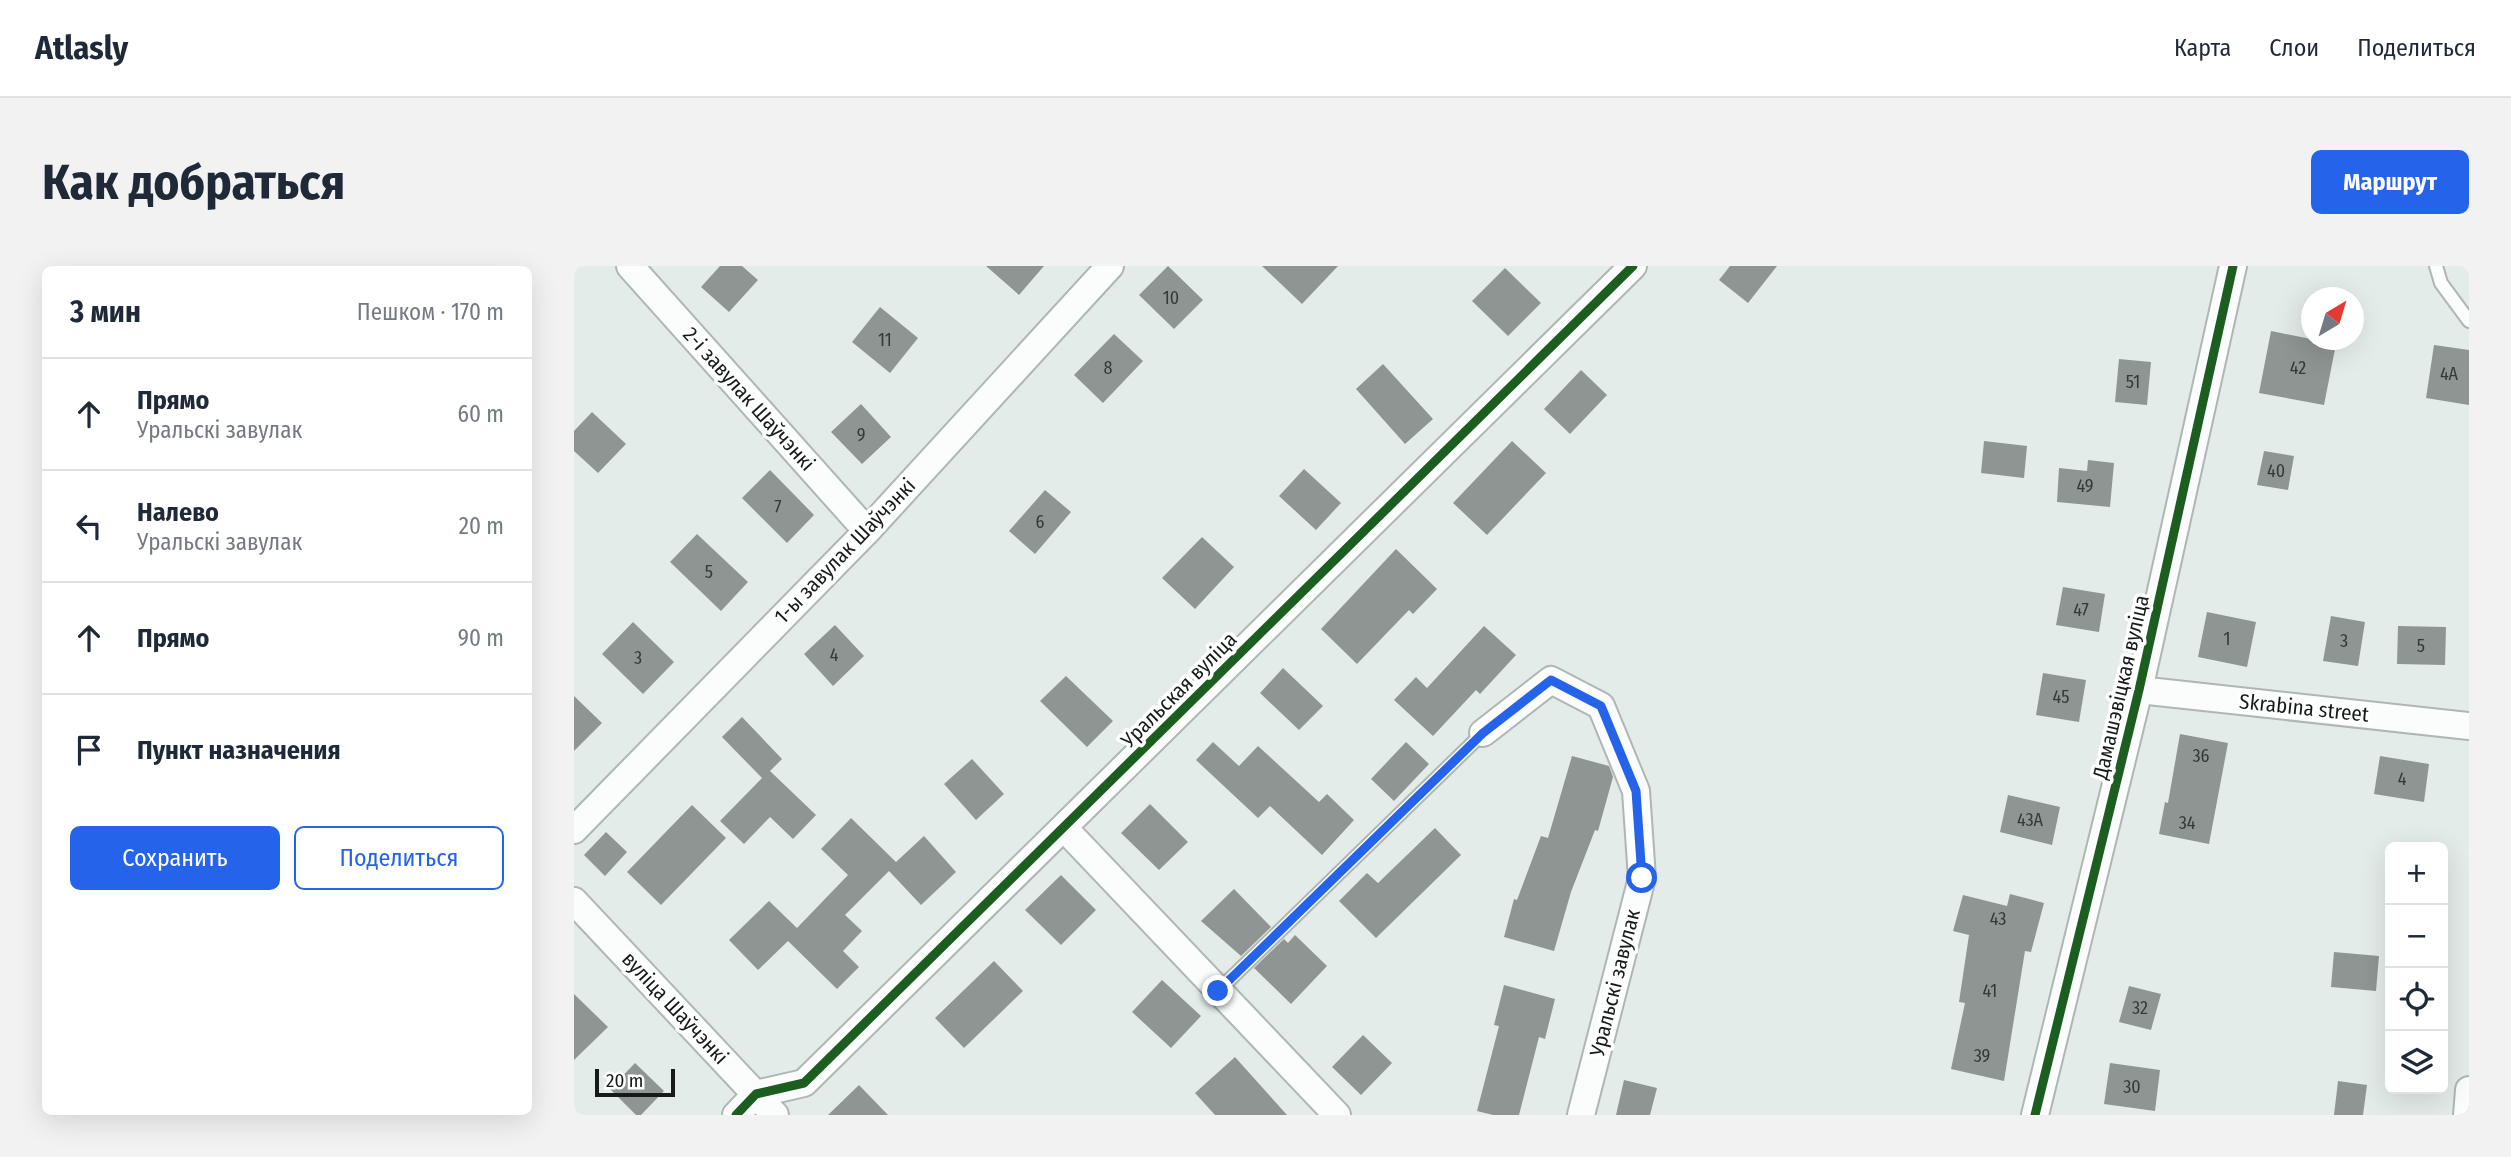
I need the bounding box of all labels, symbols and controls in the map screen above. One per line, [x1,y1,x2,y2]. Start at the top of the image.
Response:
text: Atlasly [35,28,128,68]
text: Карта [2174,34,2231,62]
text: Слои [2269,34,2319,62]
text: Поделиться [2357,34,2476,62]
button: Маршрут [2311,150,2469,214]
text: Как добраться [42,153,345,212]
house number: 10 [1163,287,1179,309]
north arrow [2301,287,2364,350]
text: 3 мин [70,294,141,330]
text: Пешком · 170 m [357,298,504,326]
street label: 2-і завулак Шаўчэнкі [678,322,820,476]
house number: 11 [878,329,892,351]
house number: 8 [1104,357,1113,379]
house number: 42 [2290,357,2306,379]
house number: 4А [2440,363,2459,385]
house number: 51 [2126,371,2140,393]
text: Прямо [137,385,209,416]
icon: ahead [70,395,108,433]
text: 60 m [458,400,504,428]
text: Уральскі завулак [137,416,302,444]
house number: 9 [857,424,865,446]
house number: 40 [2267,460,2285,482]
street label: 1-ы завулак Шаўчэнкі [769,473,921,629]
house number: 49 [2076,475,2094,497]
house number: 7 [774,496,782,518]
text: Налево [137,497,219,528]
icon: left [70,507,108,545]
house number: 6 [1036,511,1045,533]
text: 20 m [459,512,504,540]
text: Уральскі завулак [137,528,302,556]
house number: 5 [705,561,713,583]
street label: Дамашэвіцкая вуліца [2087,592,2155,783]
house number: 47 [2073,599,2089,621]
icon: ahead [70,619,108,657]
text: Прямо [137,623,209,654]
text: 90 m [458,624,504,652]
street label: Уральская вуліца [1115,627,1242,754]
house number: 1 [2223,628,2231,650]
house number: 3 [2340,630,2348,652]
house number: 5 [2417,635,2425,657]
house number: 4 [830,644,839,666]
house number: 3 [634,647,642,669]
house number: 45 [2053,686,2069,708]
street label: Skrabina street [2238,688,2370,728]
icon: arrive [70,731,108,769]
text: Пункт назначения [137,735,341,766]
house number: 36 [2192,745,2210,767]
house number: 4 [2398,768,2407,790]
house number: 43А [2017,809,2044,831]
house number: 34 [2179,812,2196,834]
button: Сохранить [70,826,280,890]
button: Поделиться [294,826,504,890]
map controls [2385,842,2448,1094]
button: + [2385,842,2448,905]
route start [1626,862,1657,893]
button: − [2385,905,2448,968]
street label: Уральскі завулак [1584,907,1646,1060]
house number: 43 [1990,908,2006,930]
street label: вуліца Шаўчэнкі [616,946,734,1070]
button: locate [2385,968,2448,1031]
route end [1202,975,1233,1006]
house number: 41 [1983,980,1997,1002]
house number: 32 [2132,997,2148,1019]
button: layers [2385,1031,2448,1094]
house number: 39 [1974,1045,1990,1067]
scale bar [595,1066,676,1098]
text: 20 m [606,1069,643,1092]
house number: 30 [2123,1076,2141,1098]

